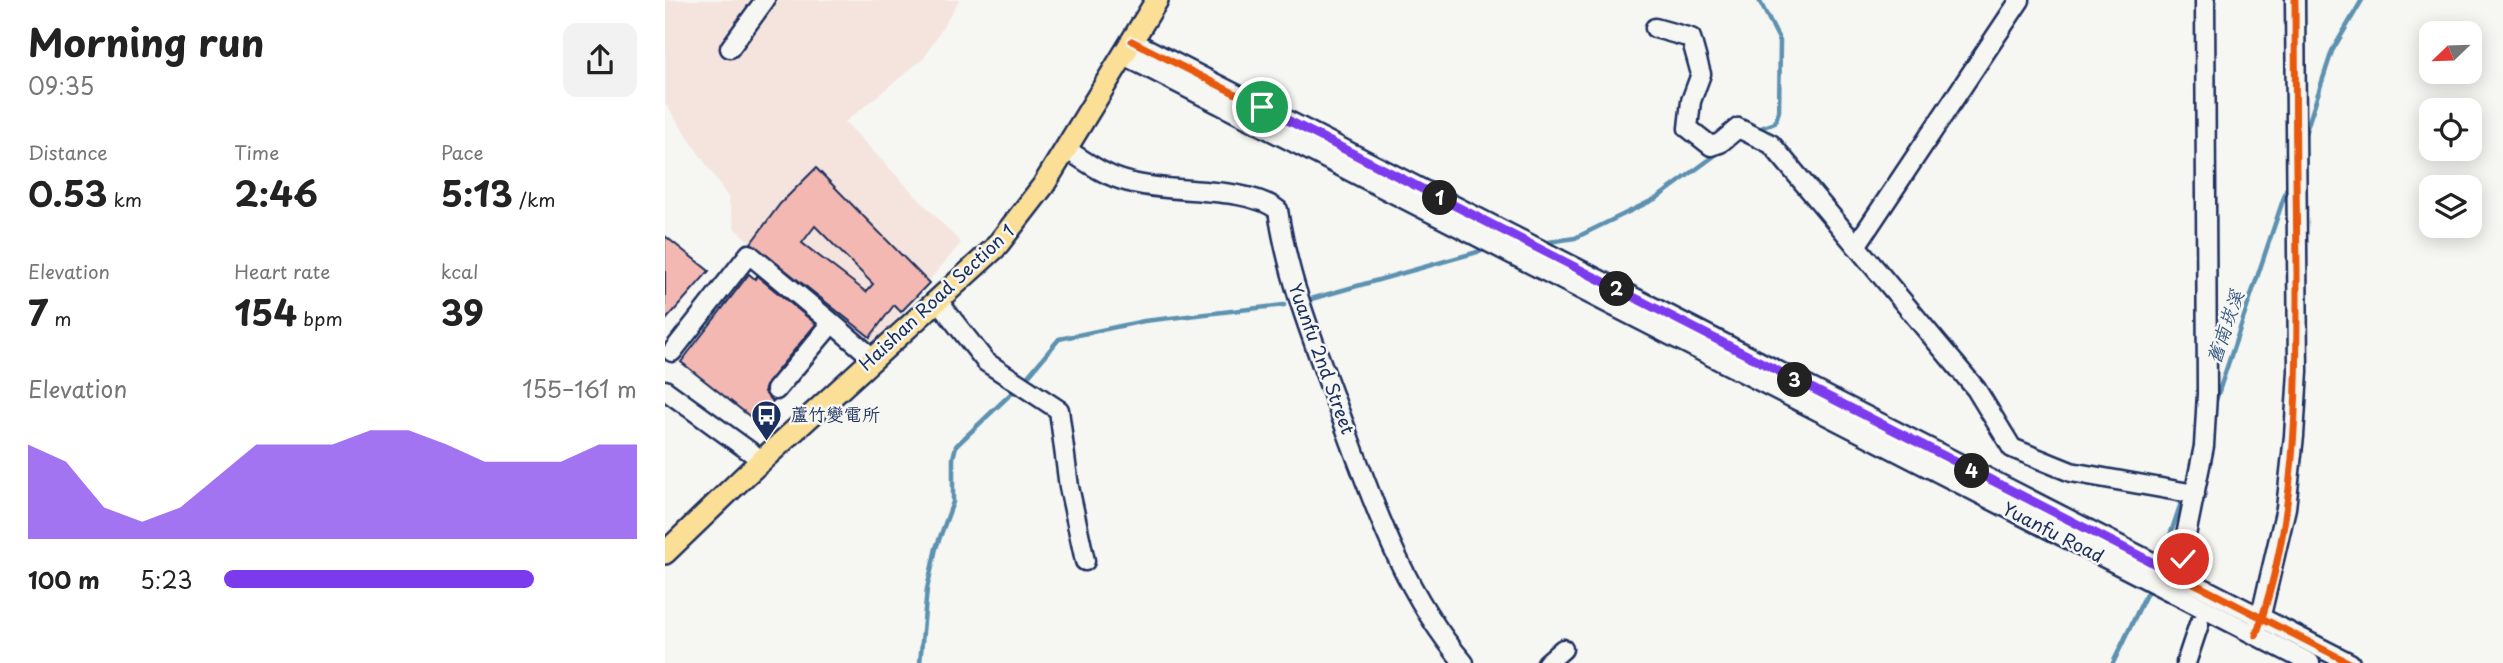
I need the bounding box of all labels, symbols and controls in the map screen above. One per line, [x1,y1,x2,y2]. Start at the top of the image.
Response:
text: Morning run [28,13,264,70]
north arrow [2419,21,2481,84]
map controls [2419,21,2482,238]
button: share [563,23,637,97]
text: 09:35 [28,68,94,103]
pin [1232,77,1292,137]
icon: arrive [1243,88,1281,126]
button: locate [2419,98,2482,161]
text: Distance [28,138,108,166]
text: Time [234,138,279,166]
text: Pace [441,138,484,166]
text: 0.53 [28,166,107,219]
text: 2:46 [234,166,318,219]
text: 5:13 [441,166,513,219]
button: layers [2419,175,2482,238]
pin: 1 [1423,180,1457,216]
text: 1 [1435,183,1444,211]
text: km [107,185,142,213]
text: /km [513,185,555,213]
street label: Haishan Road Section 1 [852,218,1020,376]
text: Elevation [28,257,110,285]
text: Heart rate [234,257,330,285]
text: kcal [441,257,479,285]
pin: 2 [1599,272,1635,306]
text: 2 [1610,274,1623,302]
street label: Yuanfu 2nd Street [1283,279,1362,438]
text: 7 [28,285,48,338]
text: 154 [234,285,297,338]
text: 39 [441,285,484,338]
water label: 舊南崁溪 [2198,285,2250,367]
text: m [48,304,72,332]
text: bpm [297,304,343,332]
pin: 3 [1777,362,1813,398]
text: 3 [1788,365,1801,393]
text: Elevation [28,371,127,406]
text: 155–161 m [522,371,637,406]
bus stop icon: 蘆竹變電所 [750,398,784,442]
place label: 蘆竹變電所 [790,400,880,427]
pin: 4 [1955,454,1989,489]
text: 4 [1965,456,1978,484]
street label: Yuanfu Road [1998,495,2109,569]
pin [2153,529,2213,589]
icon: check [2164,540,2202,578]
text: 100 m [28,562,100,597]
text: 5:23 [140,562,193,597]

